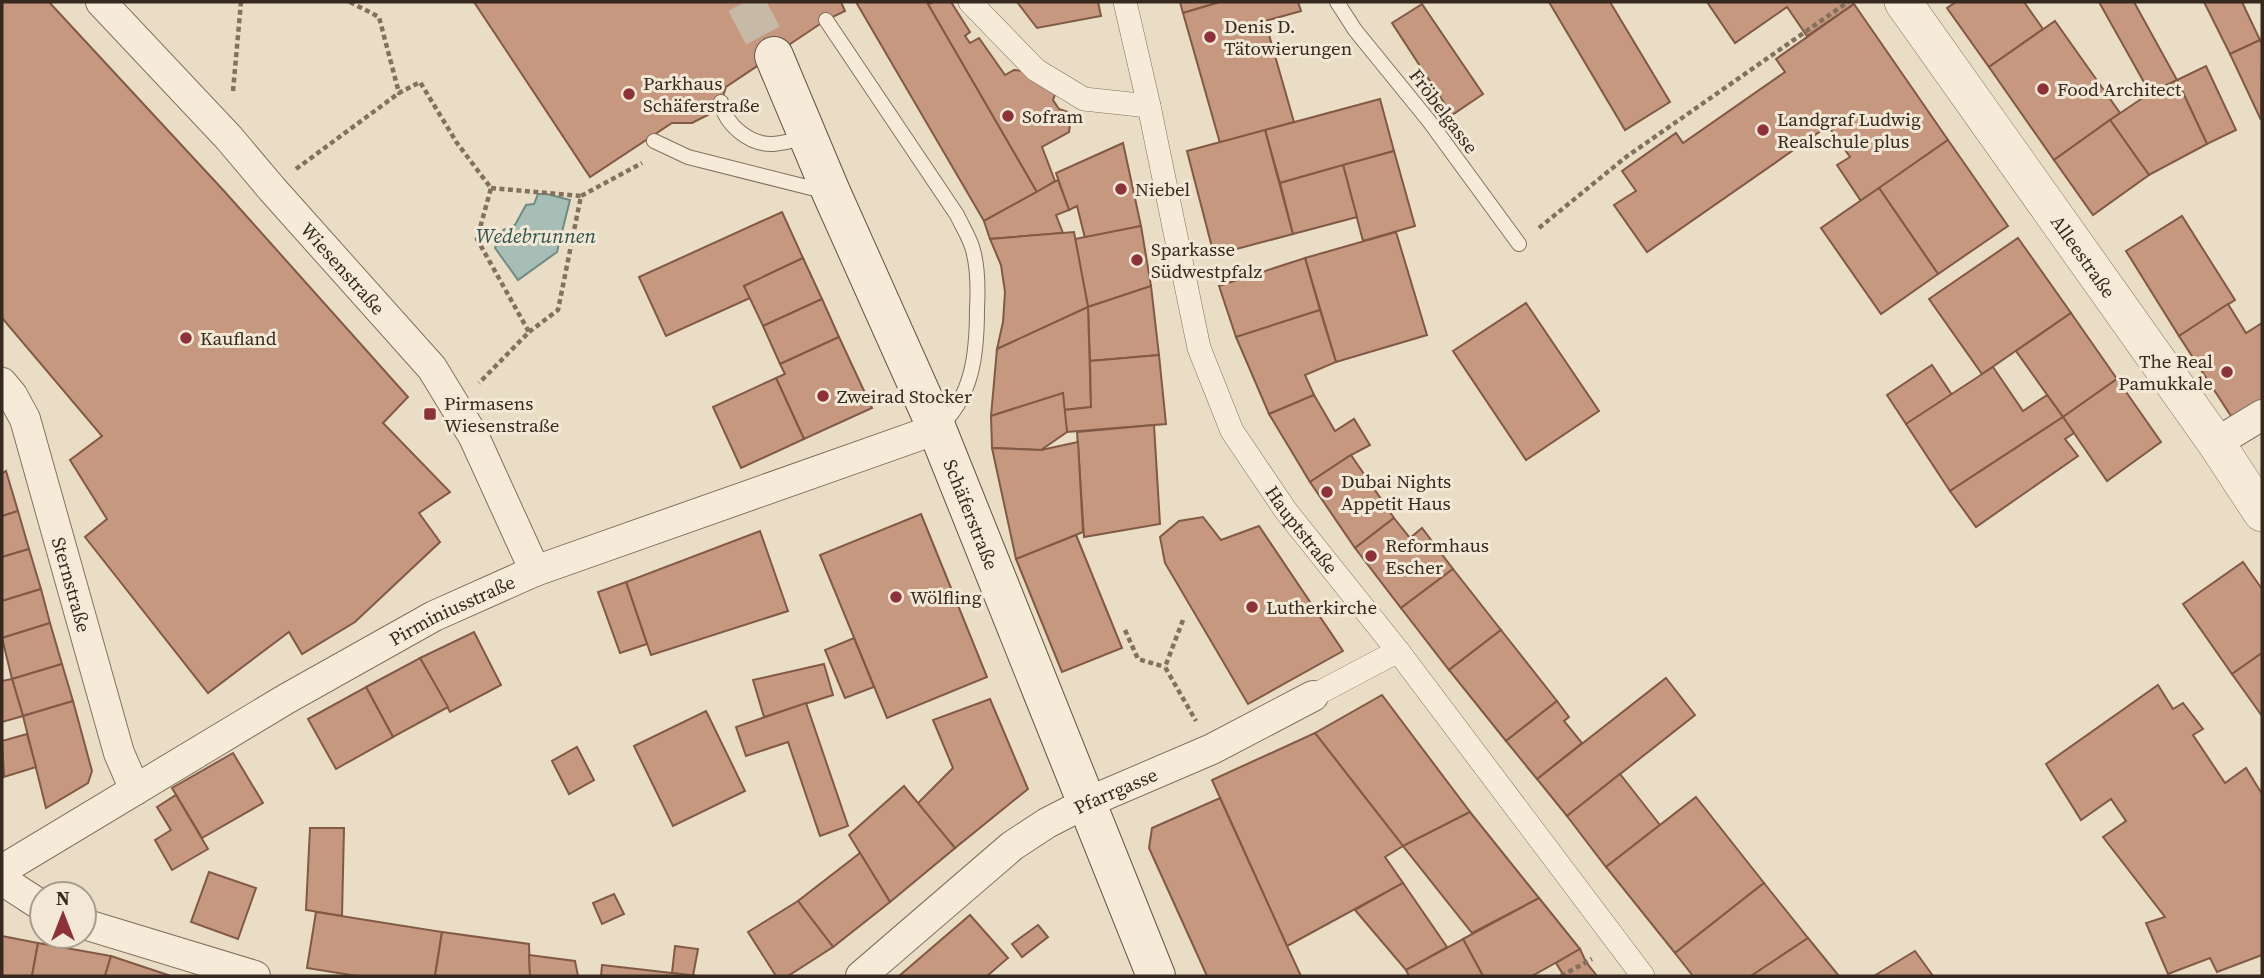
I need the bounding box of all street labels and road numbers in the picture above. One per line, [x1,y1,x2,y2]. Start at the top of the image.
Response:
street label: Fröbelgasse [1404,63,1484,159]
street label: Alleestraße [2045,210,2122,303]
street label: Wiesenstraße [295,217,391,320]
street label: Schäferstraße [937,455,1005,573]
street label: Hauptstraße [1259,480,1344,579]
street label: Sternstraße [46,534,97,635]
street label: Pirminiusstraße [384,569,519,652]
street label: Pfarrgasse [1069,761,1161,820]

